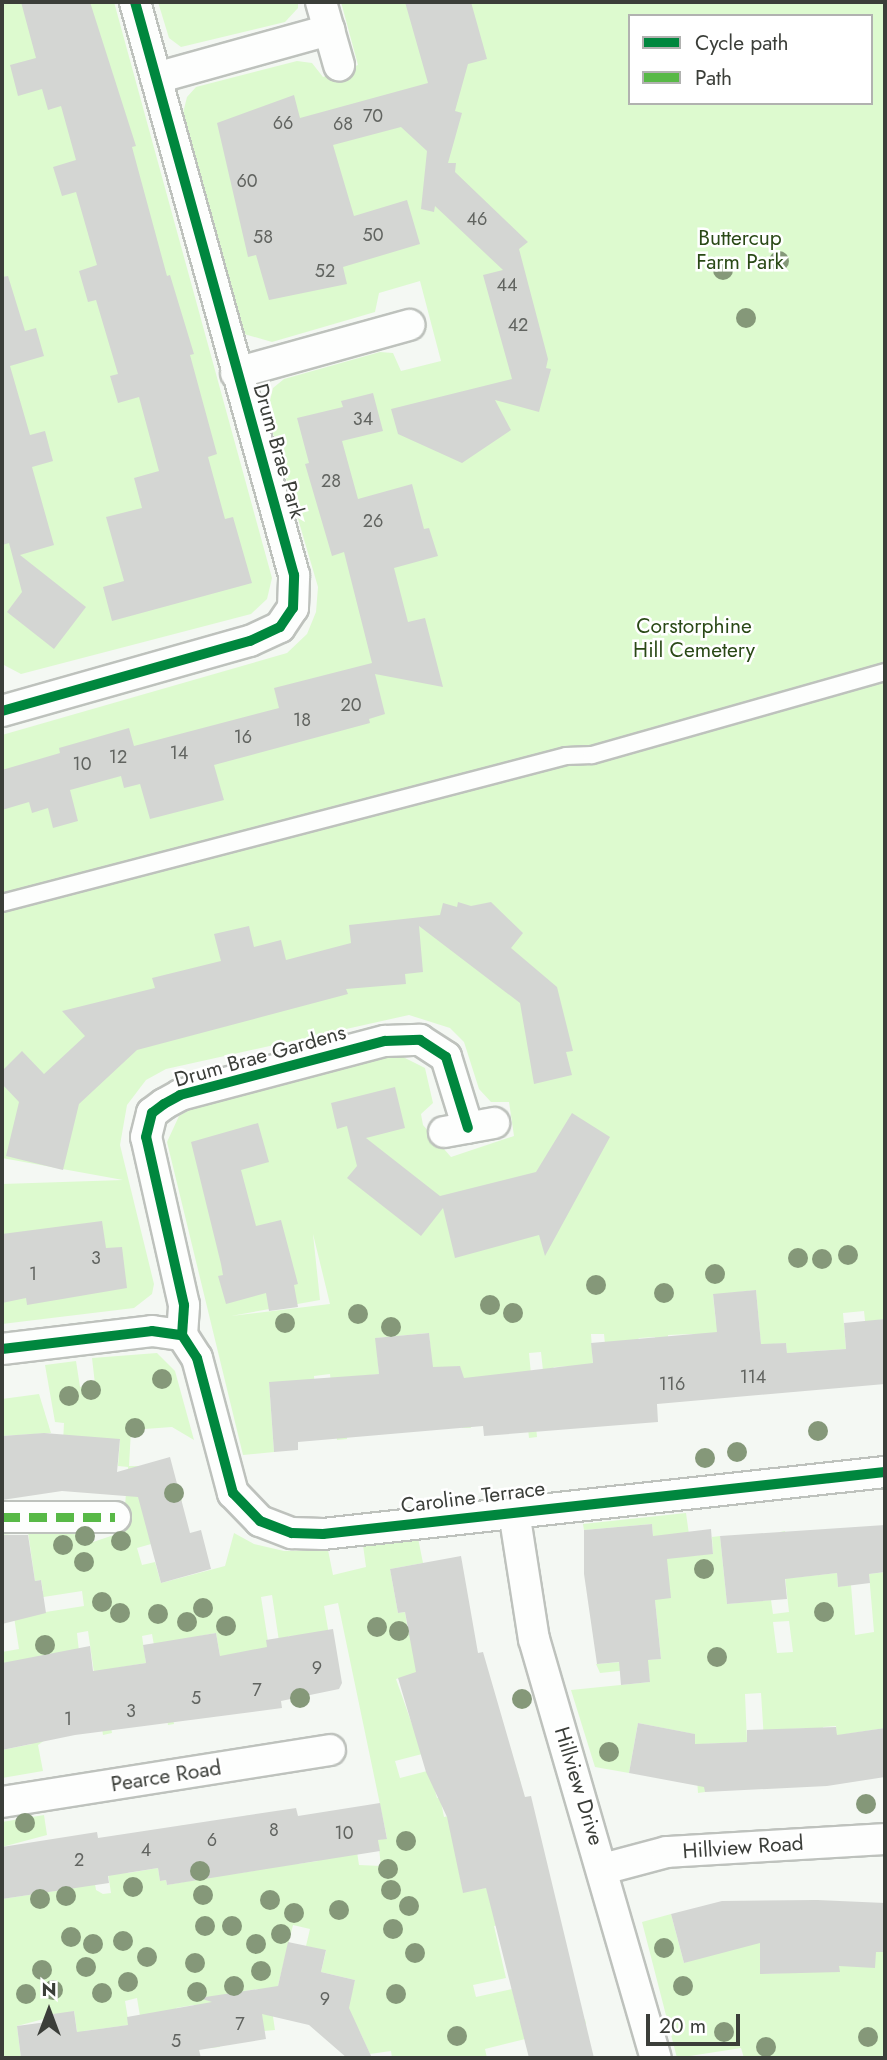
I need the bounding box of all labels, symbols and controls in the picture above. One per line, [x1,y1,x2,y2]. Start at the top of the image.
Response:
legend [628,14,873,105]
text: Cycle path [695,28,788,58]
text: Path [695,63,732,93]
house number: 70 [363,105,383,127]
house number: 66 [273,112,293,134]
house number: 68 [333,113,353,135]
house number: 60 [236,170,258,192]
house number: 46 [467,208,487,230]
house number: 50 [363,224,383,246]
park label: Buttercup Farm Park [696,225,784,275]
house number: 58 [253,226,273,248]
house number: 52 [315,260,335,282]
house number: 44 [497,274,517,296]
house number: 42 [508,314,528,336]
street label: Drum Brae Park [248,381,310,521]
house number: 34 [353,408,373,430]
house number: 28 [321,470,341,492]
house number: 26 [363,510,383,532]
park label: Corstorphine Hill Cemetery [633,613,755,663]
house number: 20 [340,694,362,716]
house number: 18 [293,709,311,731]
house number: 16 [234,726,252,748]
house number: 14 [170,742,188,764]
house number: 12 [109,746,127,768]
house number: 10 [73,753,91,775]
street label: Drum Brae Gardens [171,1019,349,1093]
house number: 3 [91,1247,101,1269]
house number: 1 [29,1263,37,1285]
house number: 114 [740,1366,766,1388]
house number: 116 [659,1373,685,1395]
street label: Caroline Terrace [399,1476,547,1518]
house number: 9 [312,1657,322,1679]
house number: 7 [252,1679,262,1701]
house number: 5 [191,1687,201,1709]
house number: 3 [126,1700,136,1722]
house number: 1 [64,1708,72,1730]
street label: Hillview Drive [549,1724,609,1848]
street label: Pearce Road [109,1755,223,1797]
house number: 8 [269,1819,279,1841]
house number: 10 [335,1822,353,1844]
house number: 6 [207,1829,217,1851]
street label: Hillview Road [682,1830,804,1864]
house number: 4 [141,1839,151,1861]
house number: 2 [74,1849,84,1871]
north arrow [14,1976,84,2046]
text: N [41,1976,57,2003]
house number: 9 [320,1988,330,2010]
scale bar [649,2000,744,2044]
text: 20 m [659,2011,706,2041]
house number: 7 [235,2013,245,2035]
house number: 5 [171,2030,181,2052]

